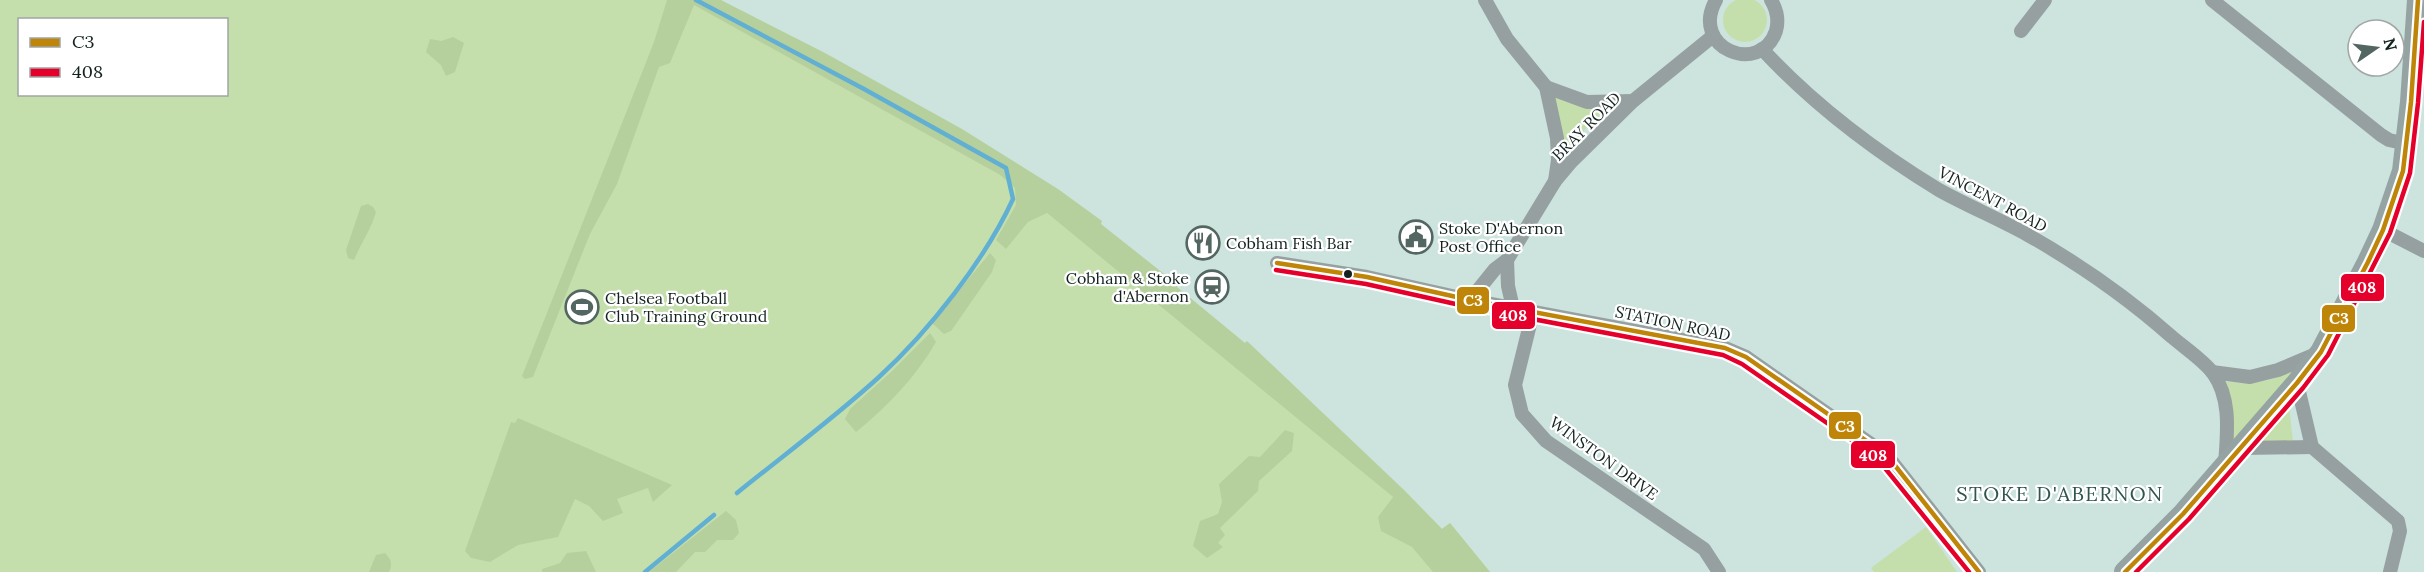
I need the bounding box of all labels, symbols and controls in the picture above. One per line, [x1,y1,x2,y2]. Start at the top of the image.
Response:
legend [18,18,228,96]
north arrow [2346,18,2406,78]
text: C3 [72,30,95,53]
text: N [2379,36,2402,53]
text: 408 [72,60,103,83]
street label: BRAY ROAD [1547,87,1625,165]
street label: VINCENT ROAD [1934,161,2051,236]
place label: Stoke D'Abernon Post Office [1439,218,1563,256]
public building icon: Stoke D'Abernon Post Office [1398,219,1434,255]
restaurant icon: Cobham Fish Bar [1185,225,1221,261]
place label: Cobham Fish Bar [1226,233,1352,253]
place label: Cobham & Stoke d'Abernon [1066,268,1189,306]
unlabelled marker [1342,268,1354,280]
station icon: Cobham & Stoke d'Abernon [1194,269,1230,305]
line badge: 408 [2340,273,2385,302]
text: 408 [2348,277,2376,297]
line badge: C3 [1456,286,1490,315]
place label: Chelsea Football Club Training Ground [605,288,768,326]
sports icon: Chelsea Football Club Training Ground [564,289,600,325]
text: C3 [1463,290,1483,310]
line badge: 408 [1491,301,1536,330]
street label: STATION ROAD [1613,301,1733,345]
line badge: C3 [2321,304,2356,333]
text: 408 [1499,305,1527,325]
text: C3 [2329,308,2349,328]
line badge: C3 [1828,411,1862,440]
street label: WINSTON DRIVE [1546,412,1662,504]
text: C3 [1835,416,1855,436]
line badge: 408 [1850,440,1896,469]
text: 408 [1859,445,1887,465]
district label: STOKE D'ABERNON [1956,481,2164,506]

